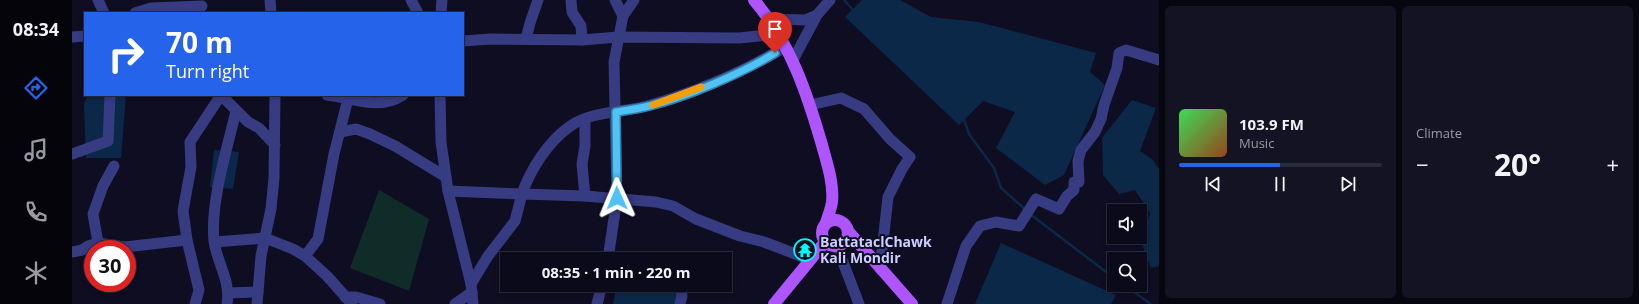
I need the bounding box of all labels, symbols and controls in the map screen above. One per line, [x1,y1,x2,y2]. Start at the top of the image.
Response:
pin [758,12,792,53]
text: 08:34 [13,17,59,41]
icon: arrive [764,18,786,40]
text: 70 m [166,23,233,61]
icon: right [100,28,152,80]
text: Turn right [166,59,249,83]
icon: directions [22,74,50,102]
text: 103.9 FM [1239,114,1304,134]
text: Climate [1416,124,1462,142]
text: Music [1239,134,1274,152]
icon: music [22,136,50,164]
text: 20° [1494,144,1541,185]
text: − [1416,149,1429,179]
text: + [1606,149,1619,179]
icon: previous [1202,173,1224,195]
icon: pause [1269,173,1291,195]
icon: next [1337,173,1359,195]
position arrow [596,177,638,219]
icon: phone [22,198,50,226]
map controls [1107,204,1147,292]
button: sound [1107,204,1147,244]
place label: BattataclChawk Kali Mondir [820,232,932,267]
temple icon: BattataclChawk Kali Mondir [792,237,818,263]
speed limit sign: 30 [84,240,136,292]
button: search [1107,252,1147,292]
icon: climate [22,259,50,287]
text: 08:35 · 1 min · 220 m [542,262,690,282]

